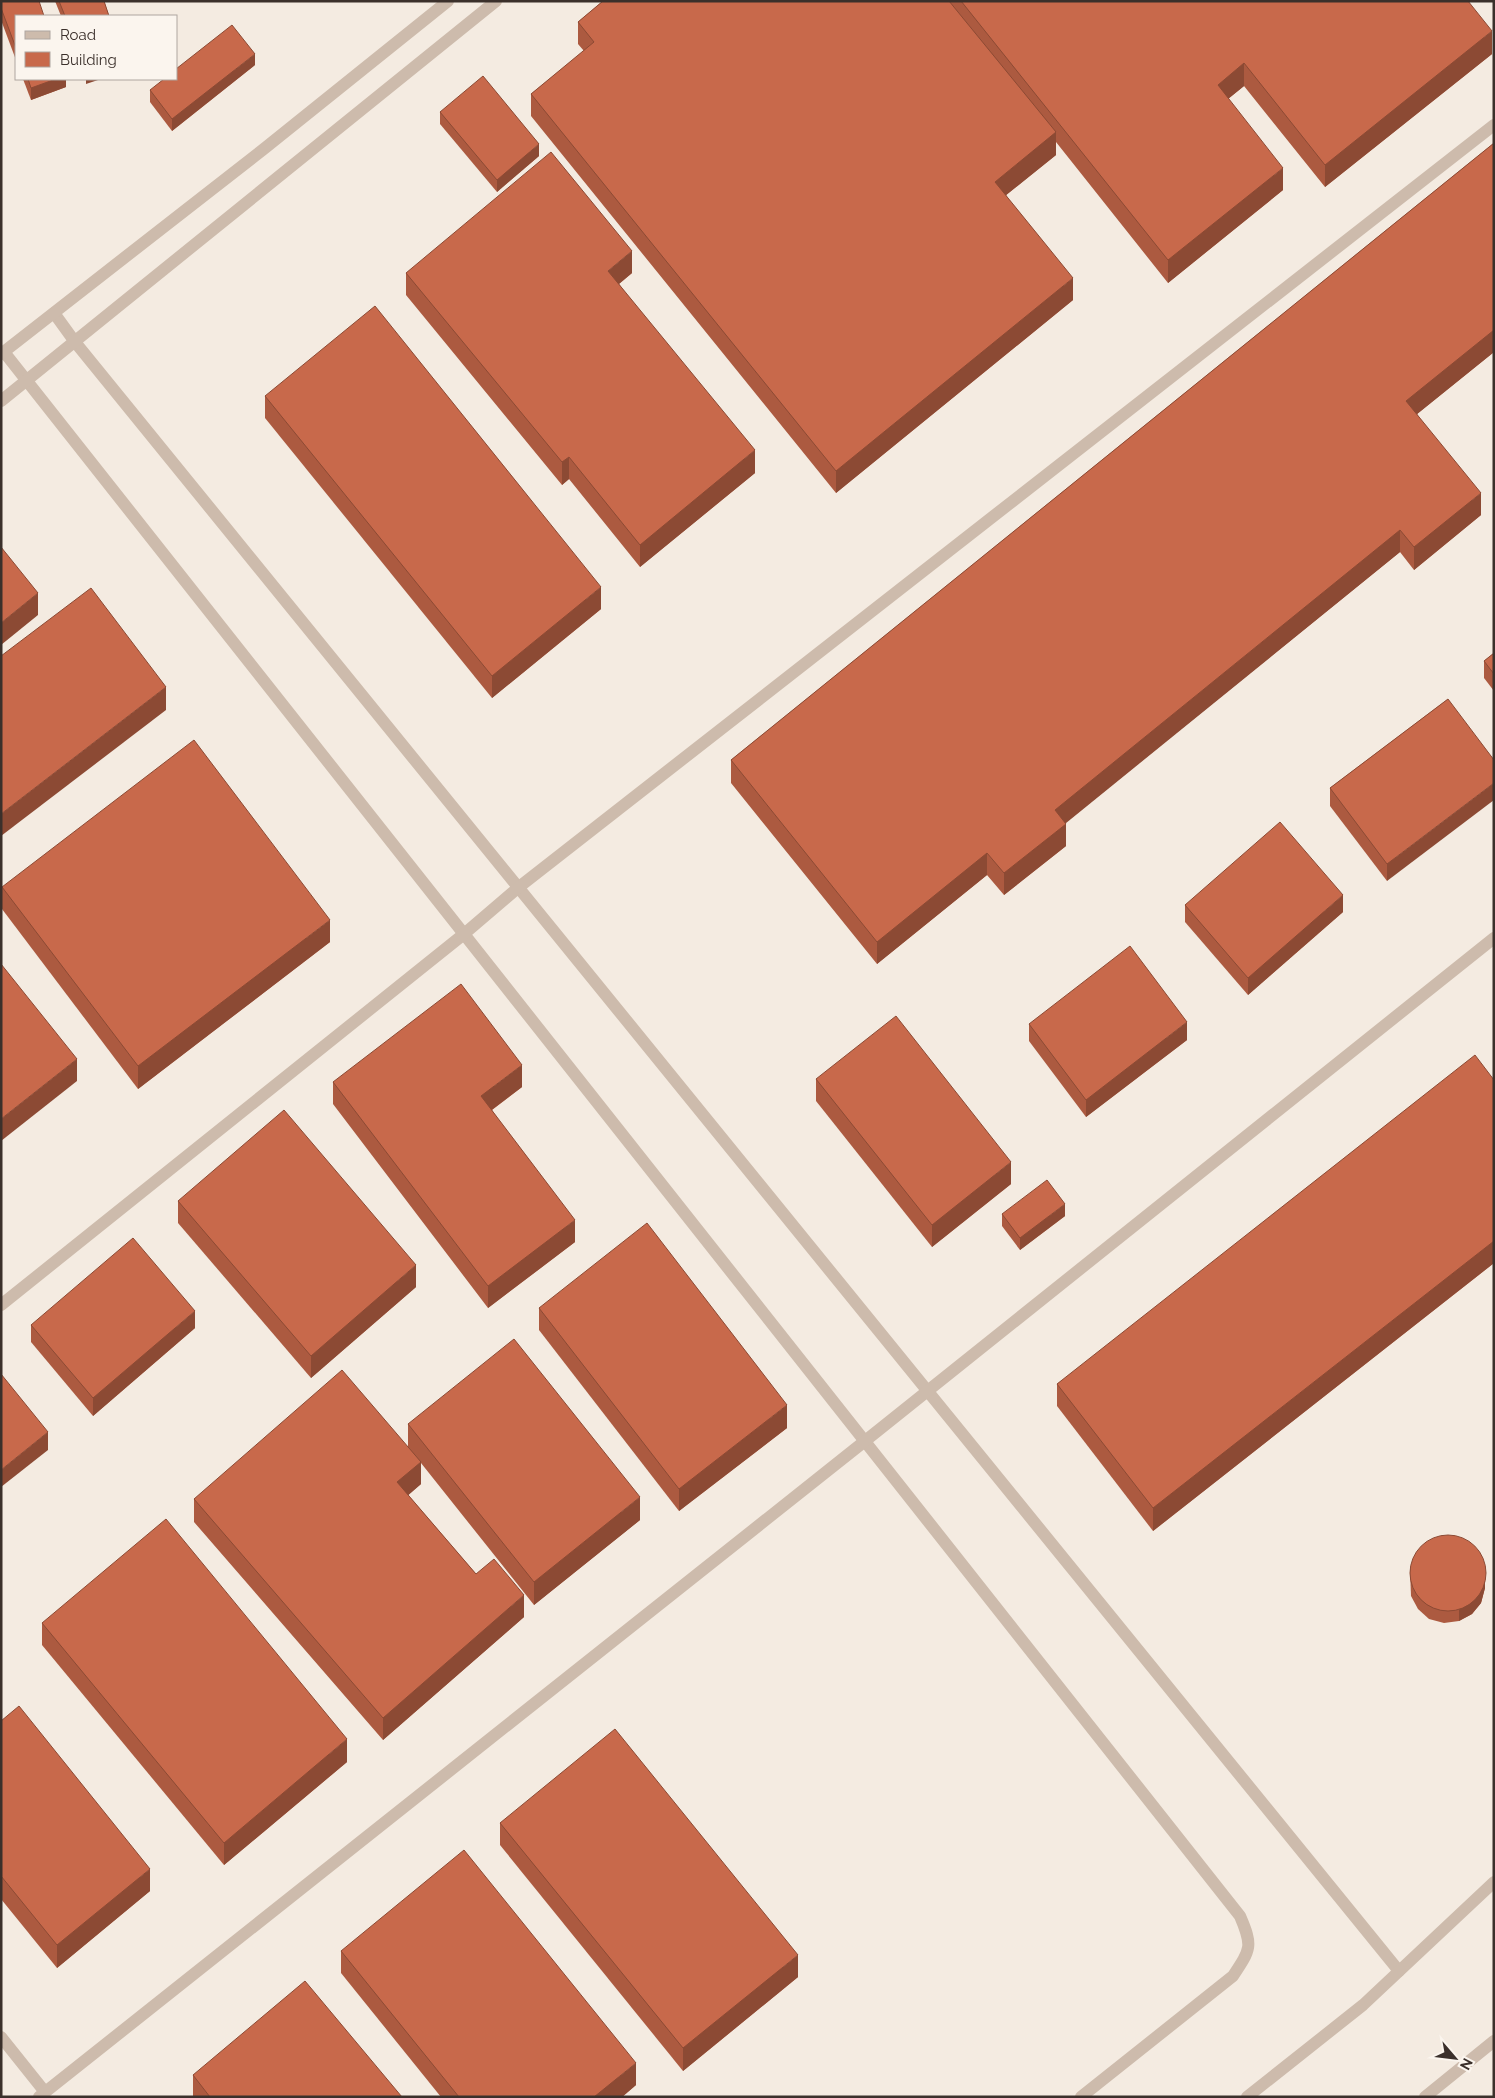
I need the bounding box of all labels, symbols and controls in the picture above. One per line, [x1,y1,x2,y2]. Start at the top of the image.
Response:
legend [15,15,178,80]
text: Road [60,26,96,44]
text: Building [60,51,117,69]
north arrow [1430,2033,1480,2083]
text: N [1457,2056,1476,2073]

